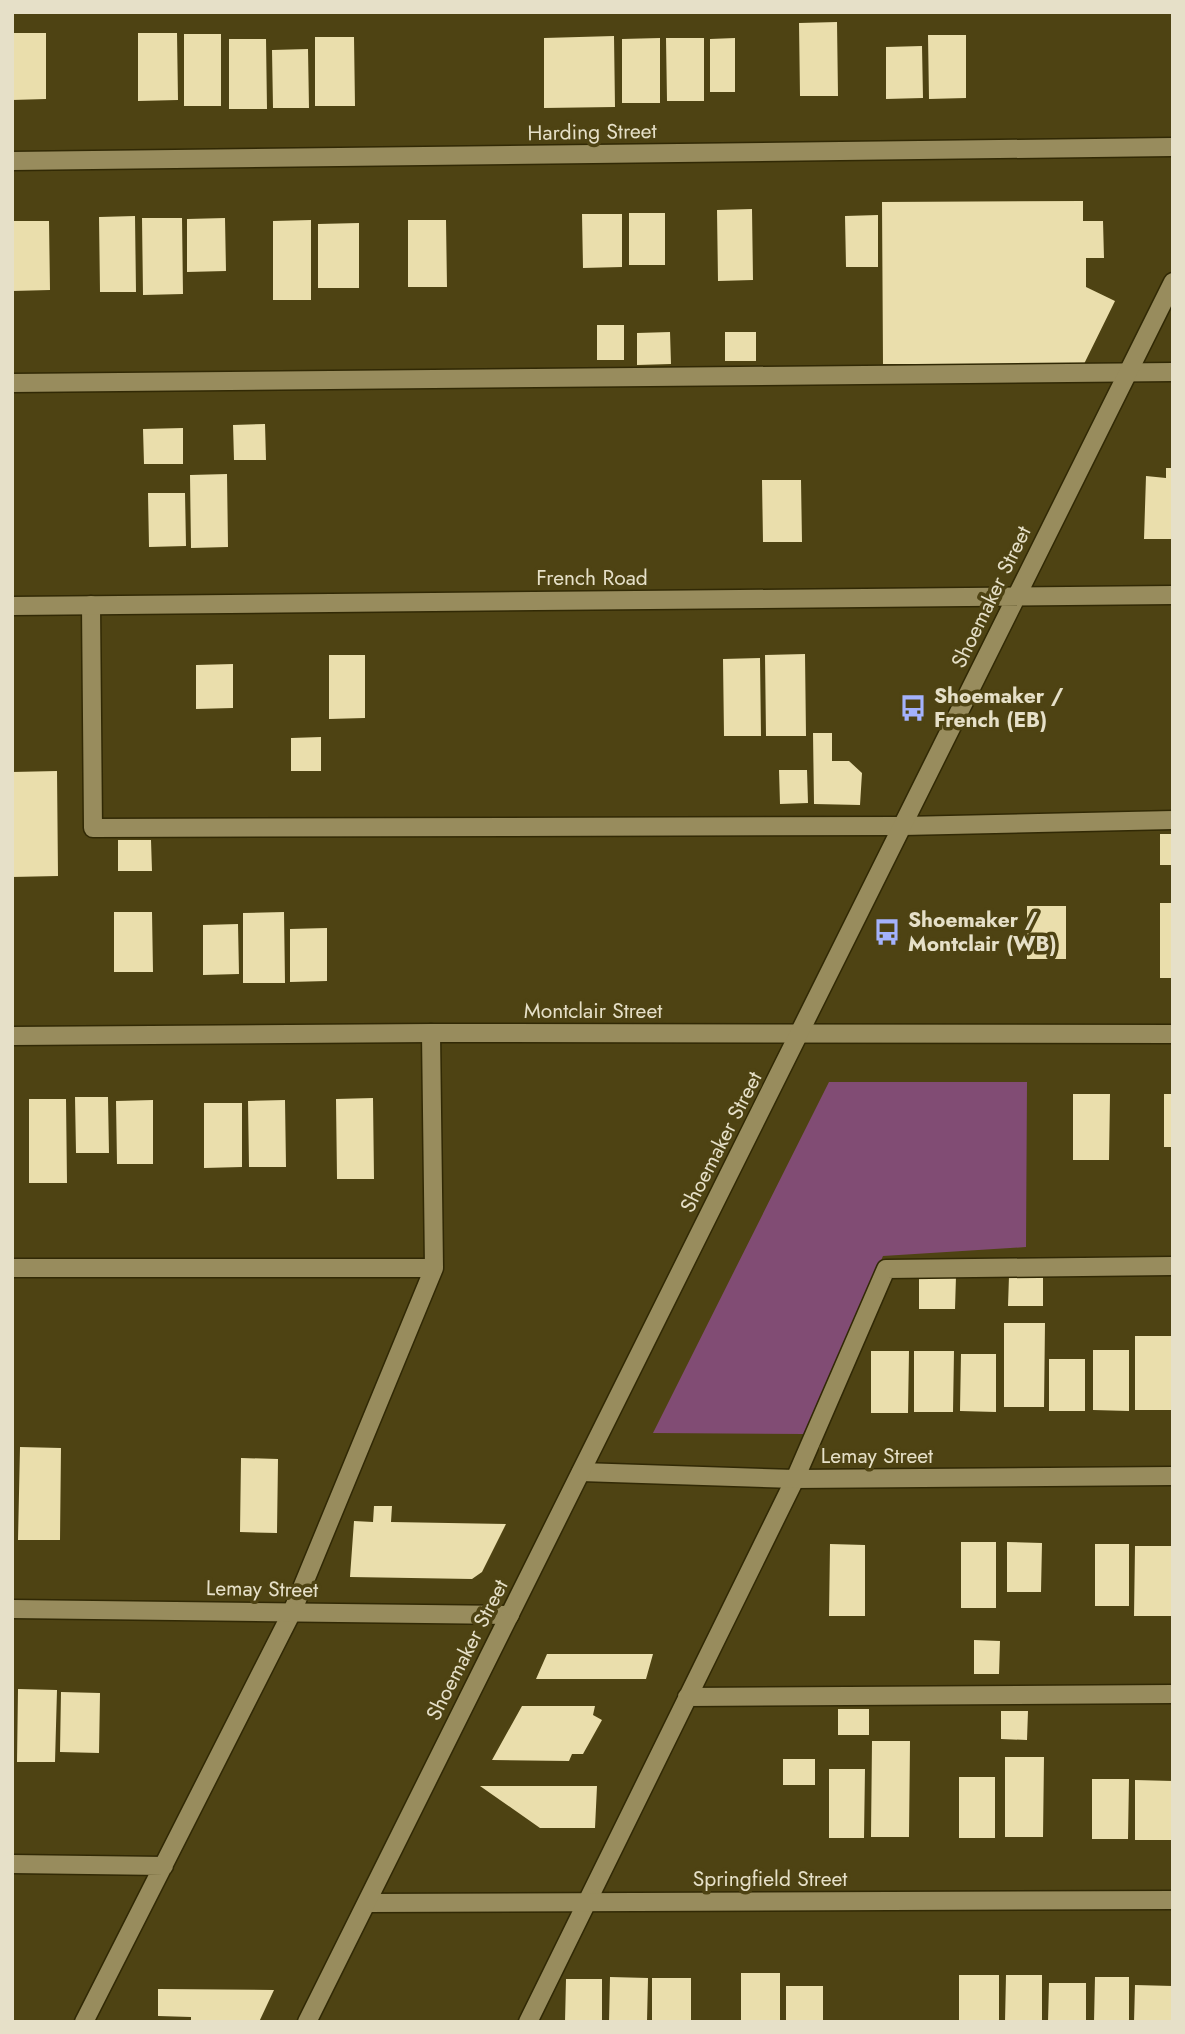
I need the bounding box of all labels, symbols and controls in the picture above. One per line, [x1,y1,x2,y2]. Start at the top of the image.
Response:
street label: Harding Street [527,116,657,148]
street label: Shoemaker Street [944,521,1038,673]
street label: French Road [536,563,648,593]
place label: Shoemaker / French (EB) [934,681,1064,735]
bus stop icon: Shoemaker / French (EB) [898,693,928,723]
place label: Shoemaker / Montclair (WB) [908,905,1057,959]
bus stop icon: Shoemaker / Montclair (WB) [872,917,902,947]
street label: Montclair Street [524,996,662,1026]
street label: Shoemaker Street [673,1066,769,1218]
street label: Lemay Street [821,1441,933,1471]
street label: Lemay Street [206,1573,318,1605]
street label: Shoemaker Street [419,1574,515,1726]
street label: Springfield Street [693,1864,847,1894]

